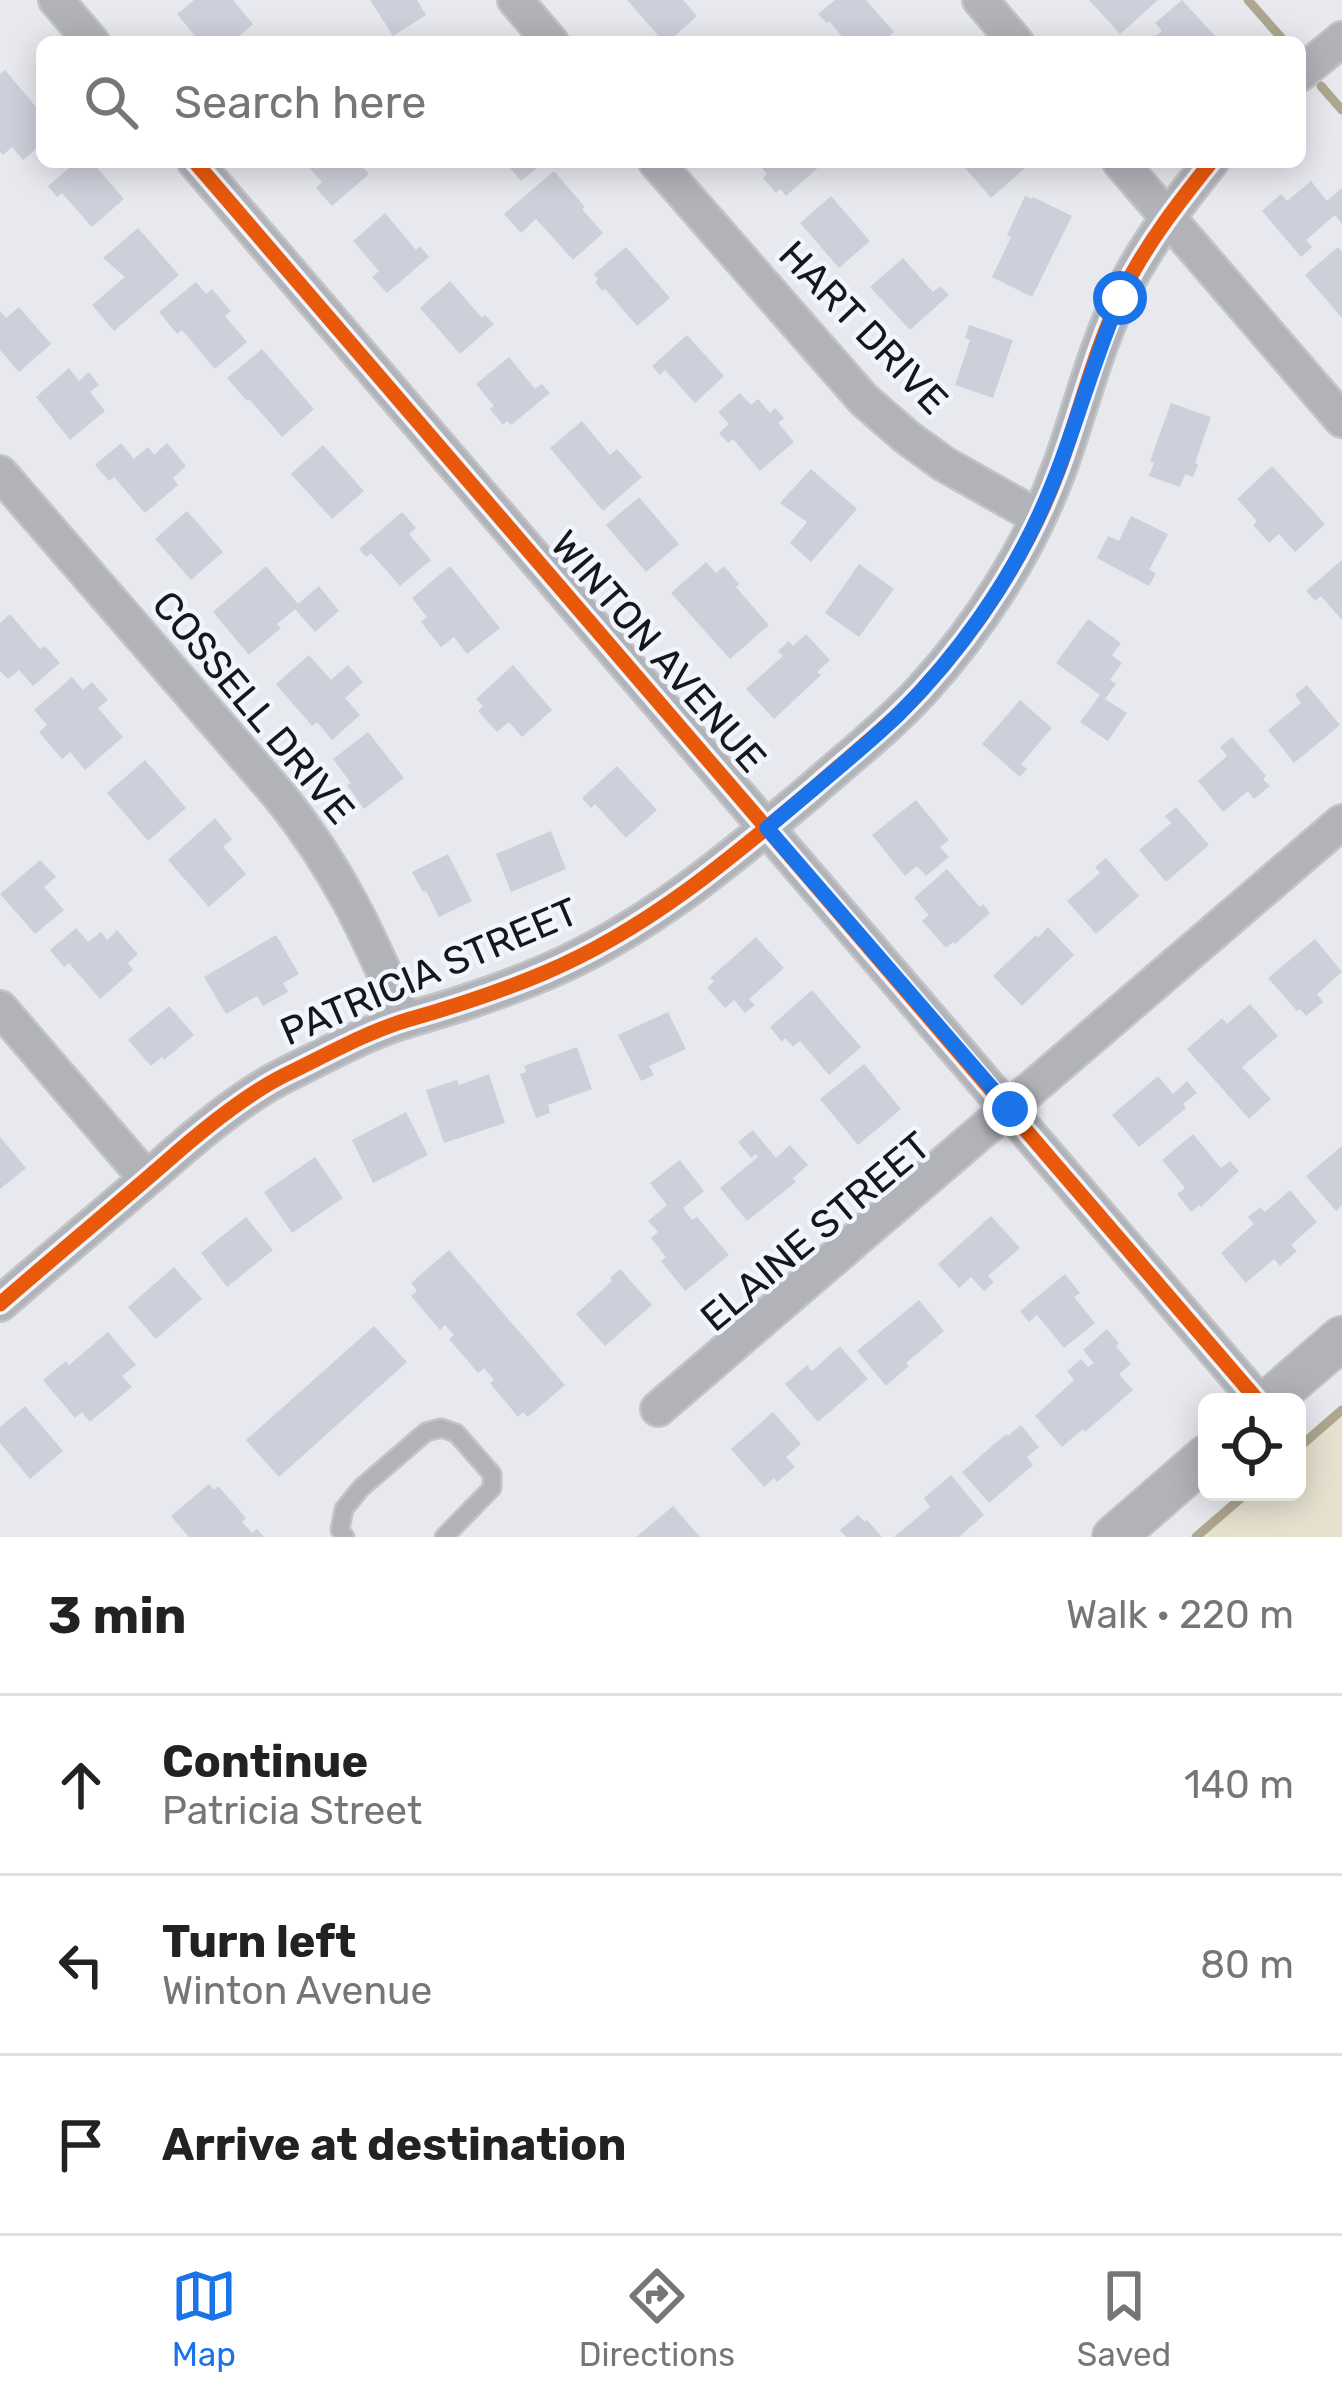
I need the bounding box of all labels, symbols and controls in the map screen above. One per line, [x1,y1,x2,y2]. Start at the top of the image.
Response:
search box [36,36,1306,168]
icon: search [78,69,144,135]
text: Search here [174,76,426,129]
street label: HART DRIVE [769,232,957,424]
route start [1093,271,1147,325]
street label: WINTON AVENUE [541,522,775,782]
street label: COSSELL DRIVE [143,582,364,833]
street label: PATRICIA STREET [274,888,585,1055]
route end [983,1082,1037,1136]
street label: ELAINE STREET [692,1123,939,1341]
map controls [1198,1393,1306,1501]
button: locate [1198,1393,1306,1501]
text: 3 min [48,1585,187,1646]
text: Walk · 220 m [1066,1592,1294,1638]
text: Continue [162,1735,368,1788]
icon: ahead [48,1752,114,1818]
text: 140 m [1184,1762,1294,1808]
text: Patricia Street [162,1788,422,1834]
text: Turn left [162,1915,356,1968]
icon: left [48,1932,114,1998]
text: 80 m [1200,1942,1294,1988]
text: Winton Avenue [162,1968,432,2014]
icon: arrive [48,2112,114,2178]
text: Arrive at destination [162,2118,627,2171]
tab: Map [171,2263,237,2374]
tab: Directions [579,2263,735,2374]
tab: Saved [1077,2263,1171,2374]

